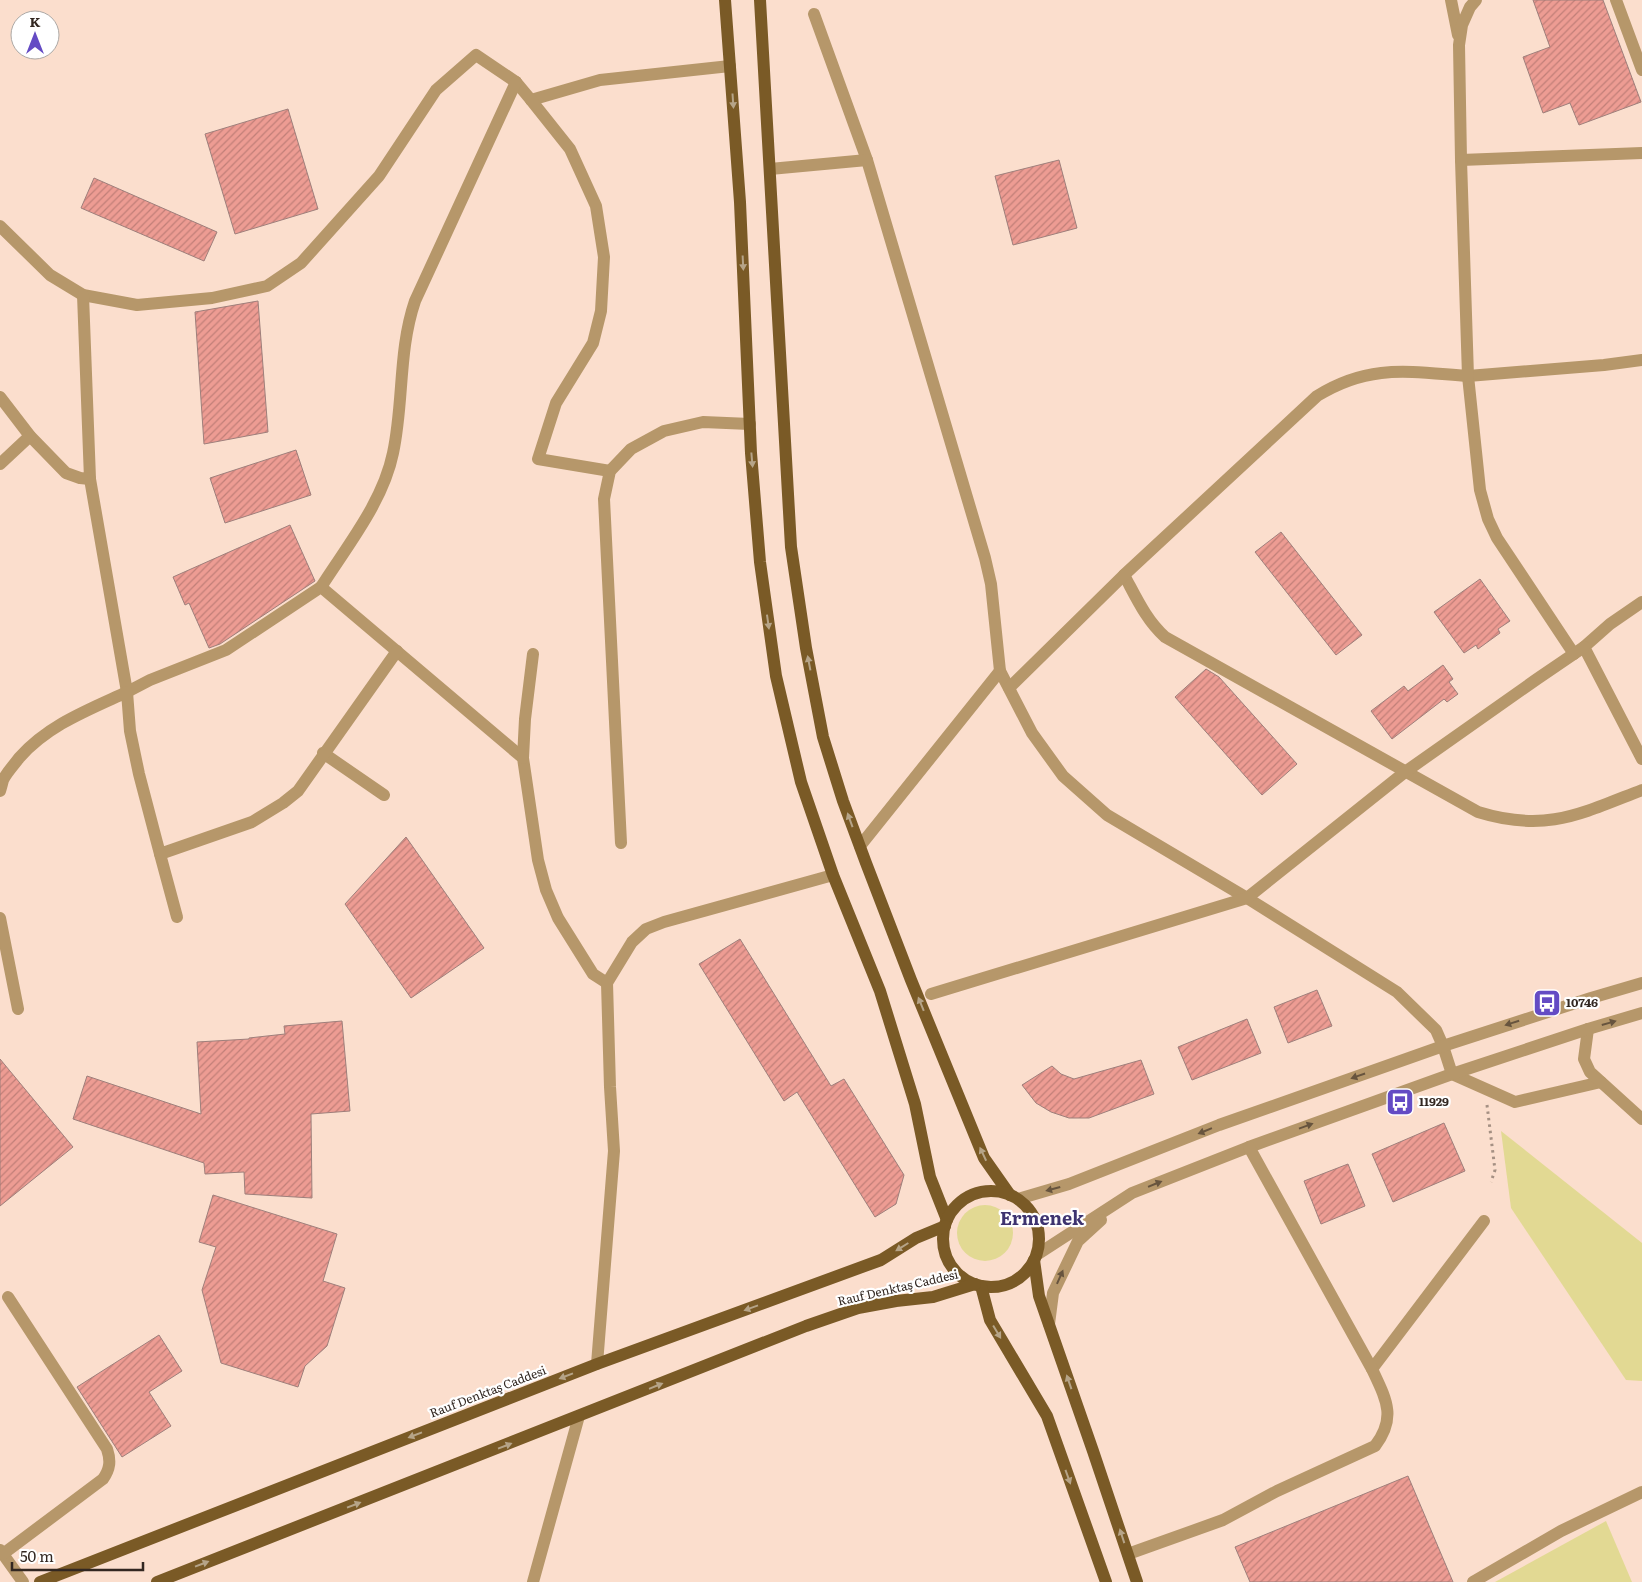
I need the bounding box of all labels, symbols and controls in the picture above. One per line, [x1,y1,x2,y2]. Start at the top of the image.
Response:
north arrow [10,10,60,60]
text: K [30,11,41,31]
one-way arrow [729,93,737,109]
one-way arrow [739,255,747,271]
one-way arrow [748,453,756,469]
one-way arrow [765,614,773,630]
one-way arrow [805,655,813,671]
one-way arrow [846,812,854,827]
bus stop icon: 10746 [1532,988,1562,1018]
place label: 10746 [1566,993,1598,1011]
one-way arrow [917,996,925,1011]
one-way arrow [1602,1018,1617,1026]
one-way arrow [1504,1020,1519,1028]
one-way arrow [1350,1072,1365,1080]
bus stop icon: 11929 [1385,1087,1415,1117]
place label: 11929 [1419,1092,1449,1110]
one-way arrow [1299,1122,1314,1129]
one-way arrow [1198,1127,1212,1135]
one-way arrow [978,1147,987,1162]
one-way arrow [1147,1180,1162,1188]
one-way arrow [1046,1185,1061,1193]
district label: Ermenek [1000,1204,1085,1231]
one-way arrow [895,1243,908,1252]
street label: Rauf Denktaş Caddesi [836,1264,960,1310]
one-way arrow [1056,1270,1064,1284]
one-way arrow [744,1305,759,1312]
one-way arrow [992,1325,1001,1338]
street label: Rauf Denktaş Caddesi [427,1361,548,1422]
one-way arrow [558,1372,573,1380]
one-way arrow [1065,1374,1073,1389]
one-way arrow [649,1382,664,1390]
one-way arrow [408,1432,422,1440]
one-way arrow [498,1441,512,1449]
one-way arrow [1064,1470,1072,1485]
one-way arrow [346,1501,361,1508]
one-way arrow [1118,1528,1125,1543]
scale bar [12,1540,144,1572]
text: 50 m [20,1544,54,1567]
one-way arrow [195,1560,210,1568]

